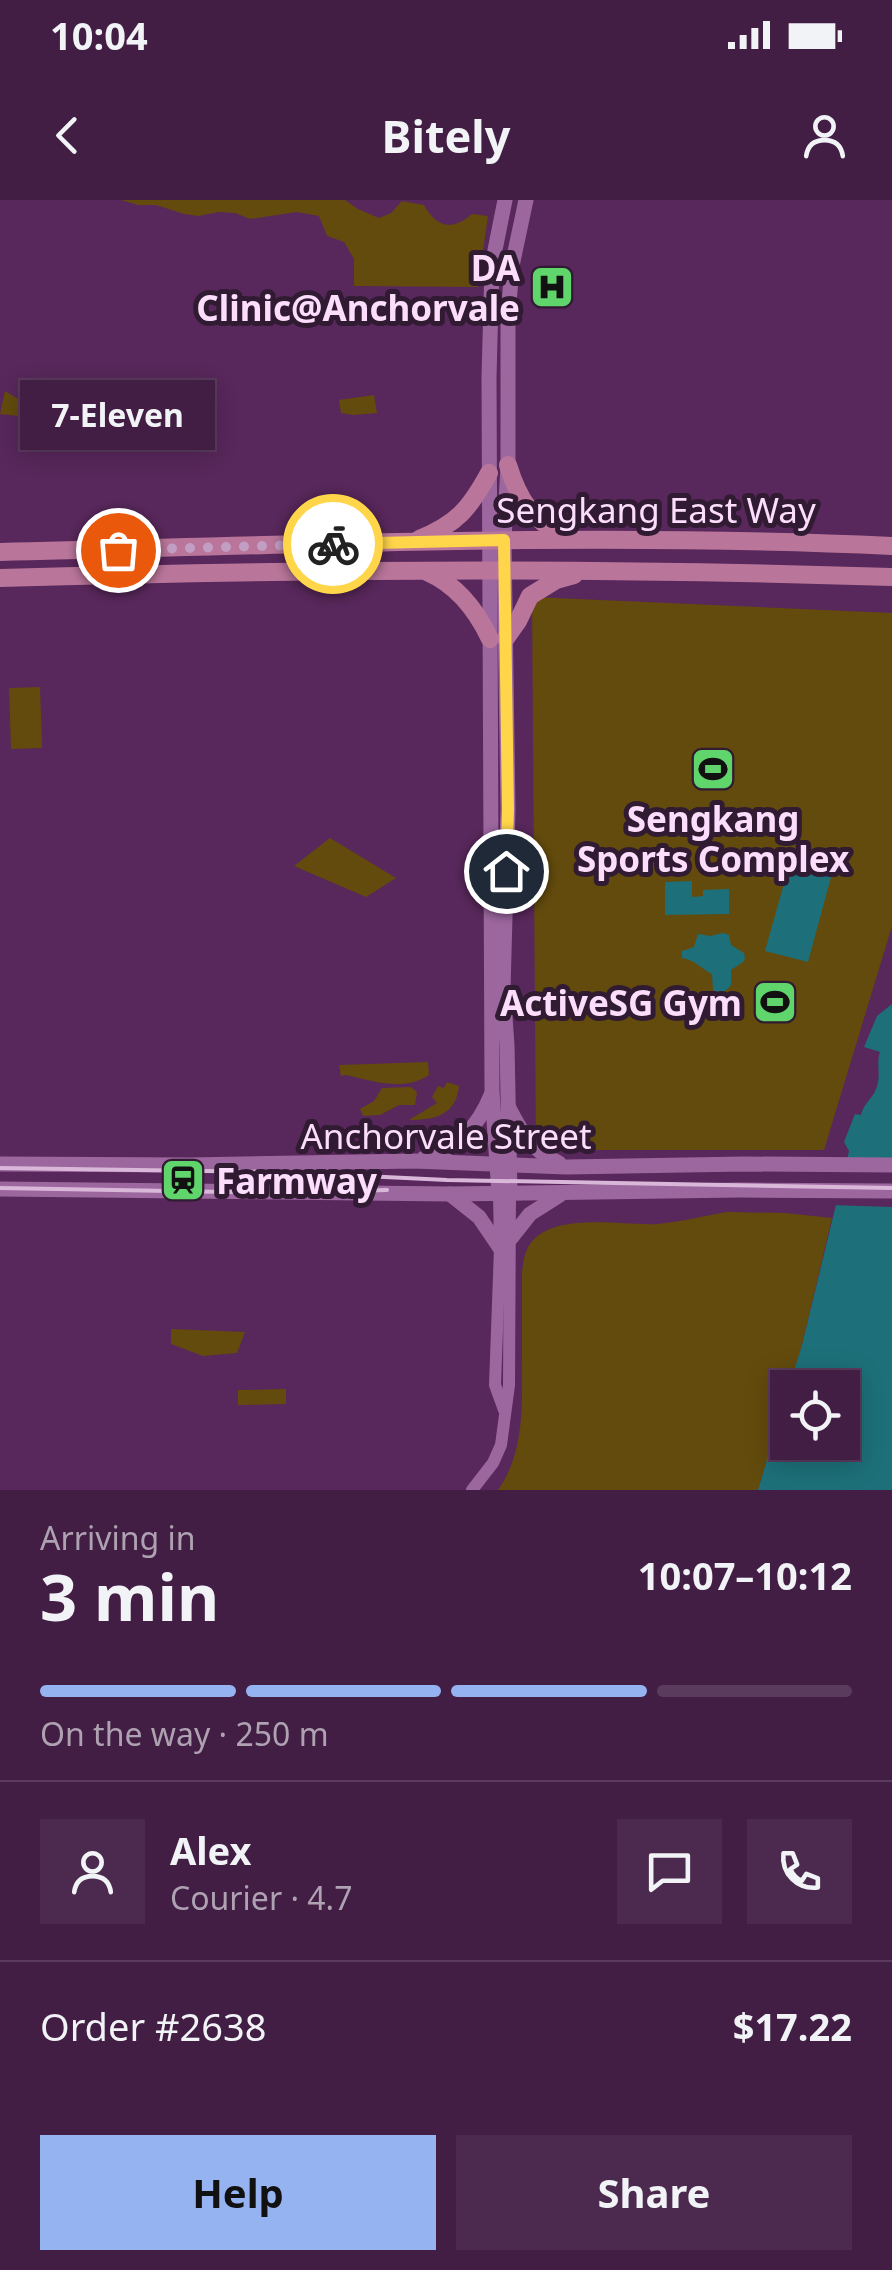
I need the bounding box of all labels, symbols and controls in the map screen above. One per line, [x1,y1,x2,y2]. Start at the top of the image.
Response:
text: 10:04 [50,9,148,61]
text: Bitely [382,105,510,166]
icon: back [40,108,95,163]
icon: person [797,108,852,163]
place label: DA Clinic@Anchorvale [196,244,521,331]
hospital icon: DA Clinic@Anchorvale [529,264,575,310]
callout: 7-Eleven [21,380,216,450]
text: 7-Eleven [51,393,184,436]
street label: Sengkang East Way [496,486,816,533]
courier [283,494,383,594]
pin [76,508,161,593]
icon: bike [306,517,361,572]
icon: bag [91,523,146,578]
sports icon: Sengkang Sports Complex [690,746,736,792]
place label: Sengkang Sports Complex [577,795,850,882]
pin [464,829,549,914]
icon: home [479,844,534,899]
place label: ActiveSG Gym [500,979,742,1026]
sports icon: ActiveSG Gym [752,979,798,1025]
street label: Anchorvale Street [300,1112,592,1159]
station icon: Farmway [160,1157,206,1203]
place label: Farmway [216,1157,377,1204]
map controls [770,1370,860,1460]
button: locate [770,1370,860,1460]
text: Arriving in [40,1516,195,1559]
text: 10:07–10:12 [638,1549,852,1601]
text: 3 min [40,1552,219,1640]
text: On the way · 250 m [40,1712,329,1755]
button: person [40,1819,145,1924]
button: chat [617,1819,722,1924]
button: phone [747,1819,852,1924]
text: Alex [170,1824,252,1876]
text: Courier · 4.7 [170,1876,353,1919]
text: Order #2638 [40,2000,266,2052]
text: $17.22 [733,2000,852,2052]
button: Help [40,2135,436,2250]
button: Share [456,2135,852,2250]

